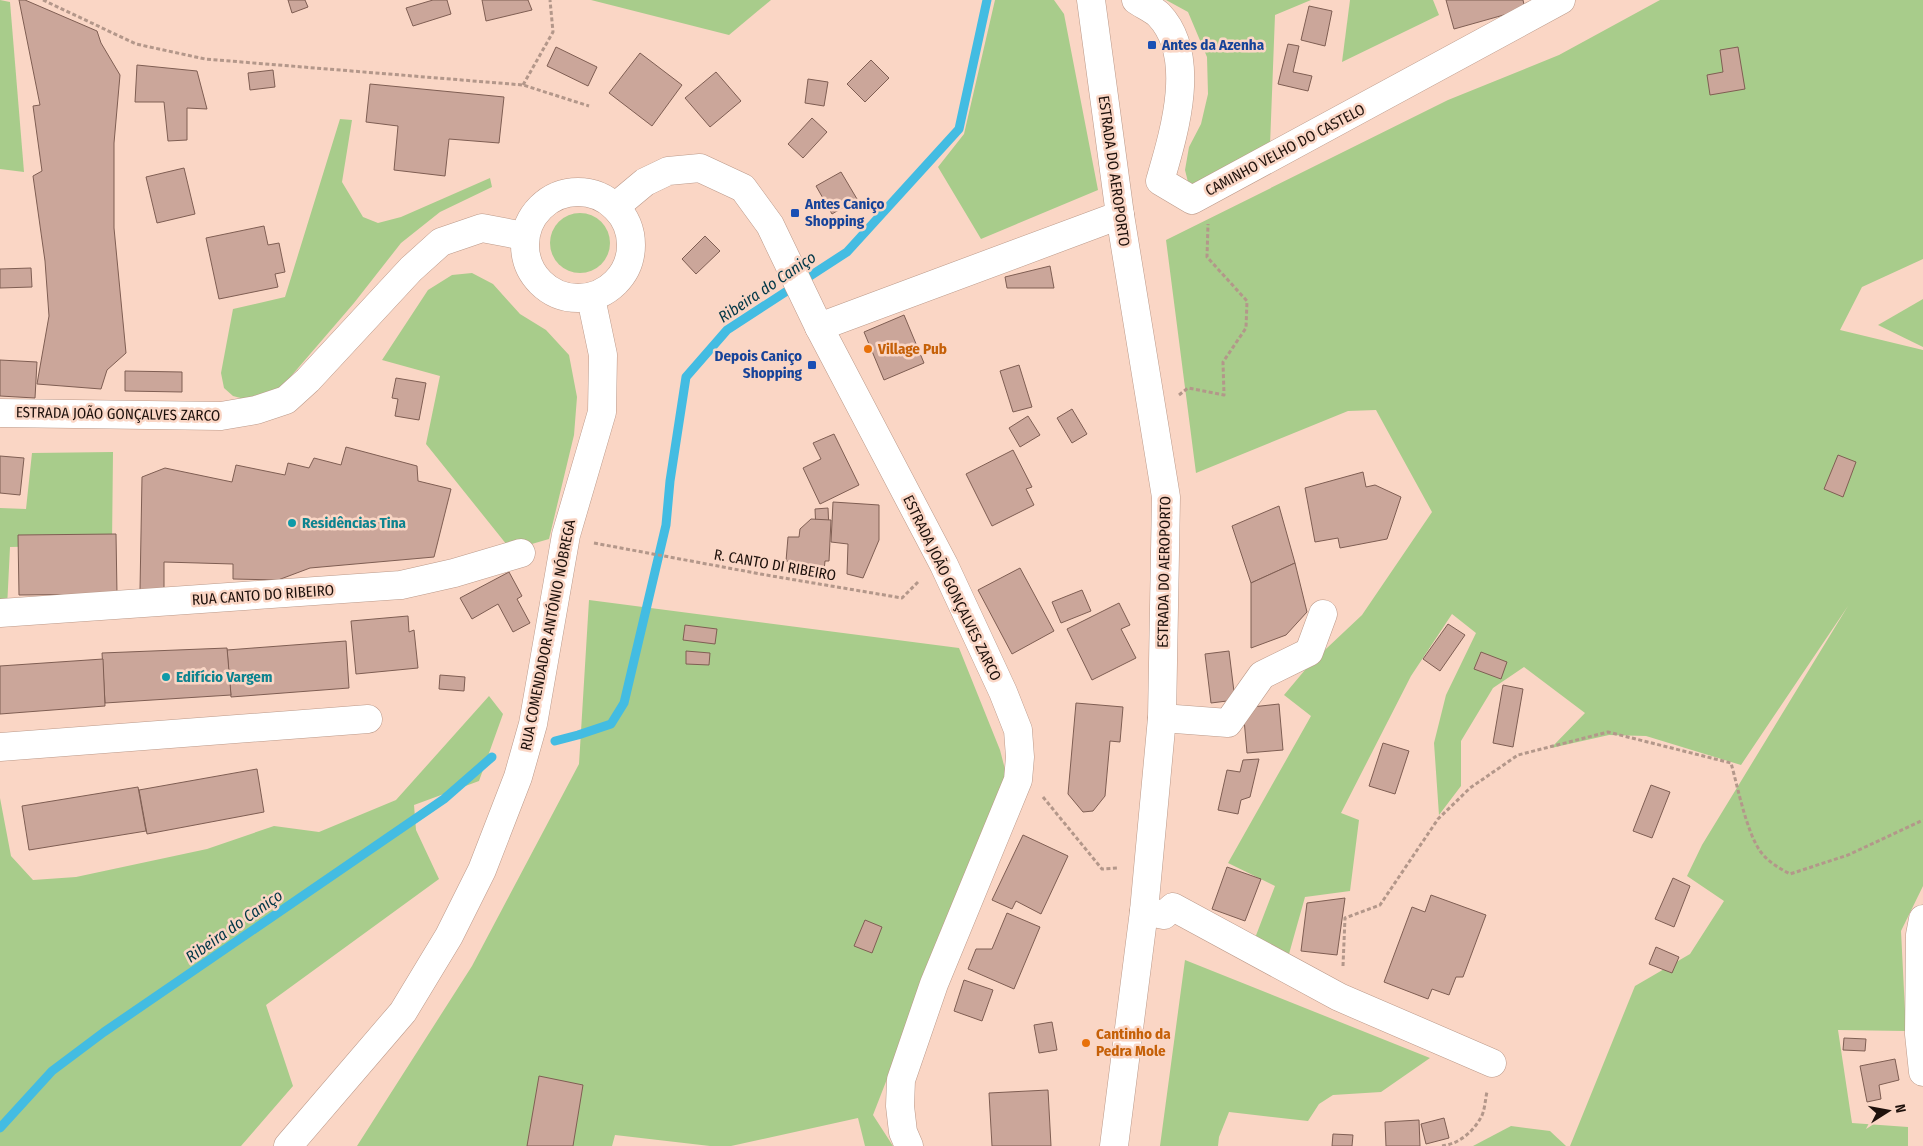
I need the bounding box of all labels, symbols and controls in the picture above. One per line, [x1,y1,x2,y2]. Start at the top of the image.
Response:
place label: Antes da Azenha [1161,36,1265,54]
marker: Antes da Azenha [1146,39,1158,51]
street label: ESTRADA DO AEROPORTO [1095,94,1133,248]
street label: CAMINHO VELHO DO CASTELO [1202,100,1368,200]
place label: Antes Caniço Shopping [804,195,884,230]
marker: Antes Caniço Shopping [789,207,801,219]
water label: Ribeira do Caniço [715,247,819,327]
place label: Village Pub [877,340,947,358]
marker: Village Pub [862,343,874,355]
place label: Depois Caniço Shopping [715,347,803,382]
marker: Depois Caniço Shopping [806,359,818,371]
street label: ESTRADA JOÃO GONÇALVES ZARCO [16,403,220,425]
street label: ESTRADA JOÃO GONÇALVES ZARCO [899,492,1005,684]
street label: ESTRADA DO AEROPORTO [1154,496,1174,648]
place label: Residências Tina [302,514,406,532]
marker: Residências Tina [286,517,298,529]
street label: RUA COMENDADOR ANTÓNIO NÓBREGA [517,518,579,752]
street label: R. CANTO DI RIBEIRO [712,545,838,585]
street label: RUA CANTO DO RIBEIRO [191,581,335,609]
place label: Edifício Vargem [176,668,272,686]
marker: Edifício Vargem [160,671,172,683]
water label: Ribeira do Caniço [182,886,286,966]
place label: Cantinho da Pedra Mole [1096,1025,1171,1060]
marker: Cantinho da Pedra Mole [1080,1037,1092,1049]
north arrow [1863,1086,1913,1136]
text: N [1891,1103,1909,1114]

